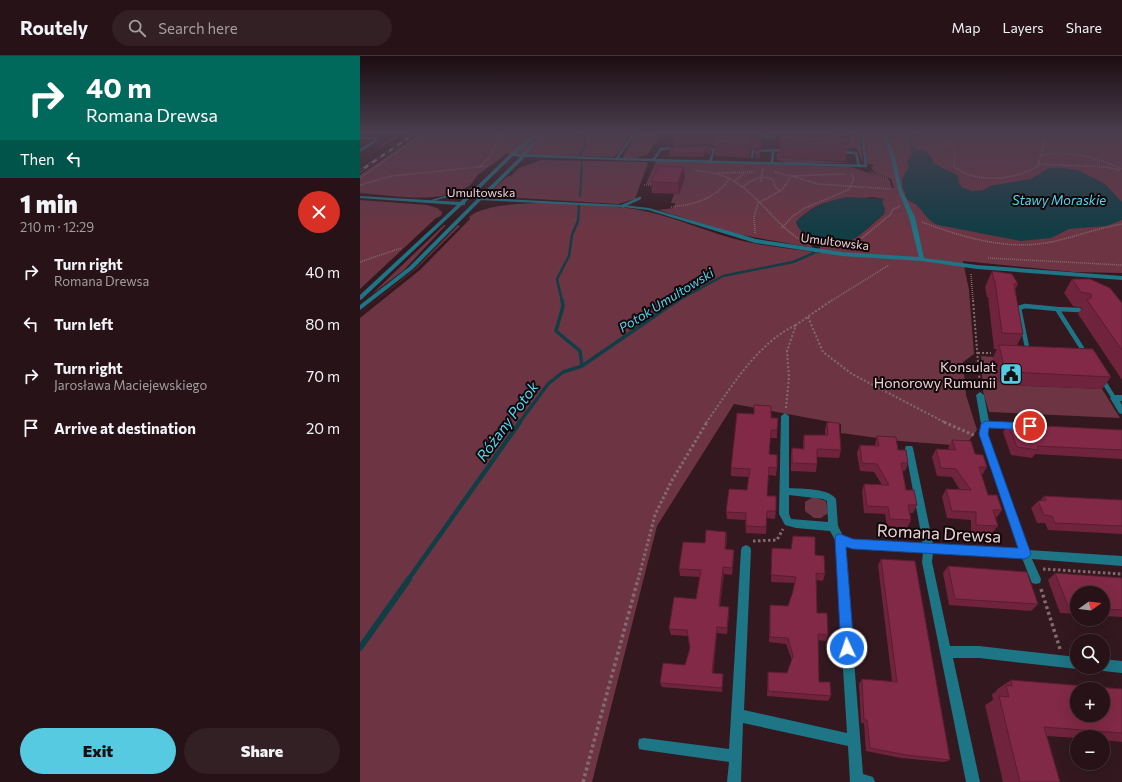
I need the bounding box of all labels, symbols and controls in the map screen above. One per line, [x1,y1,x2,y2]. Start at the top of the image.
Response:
search box [112,10,392,46]
text: Routely [20,16,88,39]
icon: search [126,17,148,39]
text: Search here [158,19,238,37]
text: Map [952,19,980,36]
text: Layers [1002,19,1044,36]
text: Share [1066,19,1102,36]
text: 40 m [86,70,152,104]
icon: right [20,72,72,124]
text: Romana Drewsa [86,104,218,126]
icon: left [63,148,85,170]
text: Then [20,150,55,168]
street label: Umultowska [447,185,515,199]
text: 1 min [20,189,78,218]
button: close [298,191,340,233]
water label: Stawy Moraskie [1012,192,1106,208]
text: 210 m · 12:29 [20,219,94,235]
street label: Umultowska [800,230,870,252]
text: Turn right [54,255,123,273]
icon: right [20,261,42,283]
text: 40 m [305,263,340,281]
water label: Potok Umultowski [616,264,717,336]
text: Romana Drewsa [54,273,149,289]
icon: left [20,313,42,335]
text: Turn left [54,315,113,333]
text: 80 m [305,315,340,333]
place label: Konsulat Honorowy Rumunii [874,358,996,391]
text: Turn right [54,359,123,377]
public building icon: Konsulat Honorowy Rumunii [998,361,1024,387]
icon: right [20,365,42,387]
text: 70 m [306,367,340,385]
text: Jarosława Maciejewskiego [54,377,207,393]
water label: Różany Potok [472,377,542,464]
pin [1013,409,1047,443]
icon: arrive [1019,415,1041,437]
icon: arrive [20,417,42,439]
text: Arrive at destination [54,419,196,437]
text: 20 m [306,419,340,437]
street label: Romana Drewsa [876,519,1002,547]
north arrow [1070,586,1110,626]
map controls [1070,586,1110,770]
position arrow [826,627,868,669]
button: search [1070,634,1110,674]
button: + [1070,682,1110,722]
button: Exit [20,728,176,774]
button: Share [184,728,340,774]
button: − [1070,730,1110,770]

